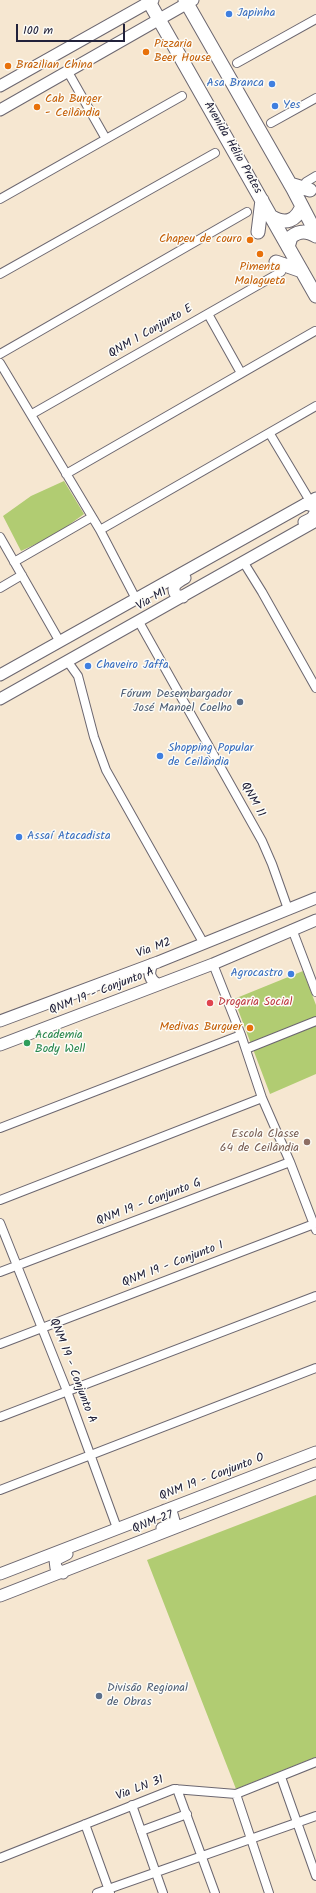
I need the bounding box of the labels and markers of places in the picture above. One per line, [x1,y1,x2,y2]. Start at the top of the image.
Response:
place label: Japinha [237,7,275,21]
marker: Japinha [224,9,234,19]
place label: Pizzaria Beer House [154,38,211,66]
marker: Pizzaria Beer House [141,47,151,57]
place label: Brazilian China [16,59,93,73]
marker: Brazilian China [3,61,13,71]
place label: Asa Branca [207,77,264,91]
marker: Asa Branca [267,79,277,89]
place label: Cab Burger - Ceilândia [45,93,101,121]
place label: Yes [283,99,300,113]
marker: Yes [270,101,280,111]
marker: Cab Burger - Ceilândia [32,102,42,112]
place label: Chapeu de couro [159,233,242,247]
marker: Chapeu de couro [245,235,255,245]
marker: Pimenta Malagueta [255,249,265,259]
place label: Pimenta Malagueta [235,261,285,289]
place label: Chaveiro Jaffa [96,659,169,673]
marker: Chaveiro Jaffa [83,661,93,671]
place label: Fórum Desembargador José Manoel Coelho [120,688,232,716]
marker: Fórum Desembargador José Manoel Coelho [235,697,245,707]
place label: Shopping Popular de Ceilândia [168,742,253,770]
marker: Shopping Popular de Ceilândia [155,751,165,761]
place label: Assaí Atacadista [27,830,111,844]
marker: Assaí Atacadista [14,832,24,842]
place label: Agrocastro [230,967,283,981]
marker: Agrocastro [286,969,296,979]
place label: Drogaria Social [218,996,292,1010]
marker: Drogaria Social [205,998,215,1008]
place label: Medivas Burguer [159,1021,242,1035]
marker: Medivas Burguer [245,1023,255,1033]
place label: Academia Body Well [35,1029,85,1057]
marker: Academia Body Well [22,1038,32,1048]
place label: Escola Classe 64 de Ceilândia [220,1128,299,1156]
marker: Escola Classe 64 de Ceilândia [302,1137,312,1147]
place label: Divisão Regional de Obras [107,1682,188,1710]
marker: Divisão Regional de Obras [94,1691,104,1701]

